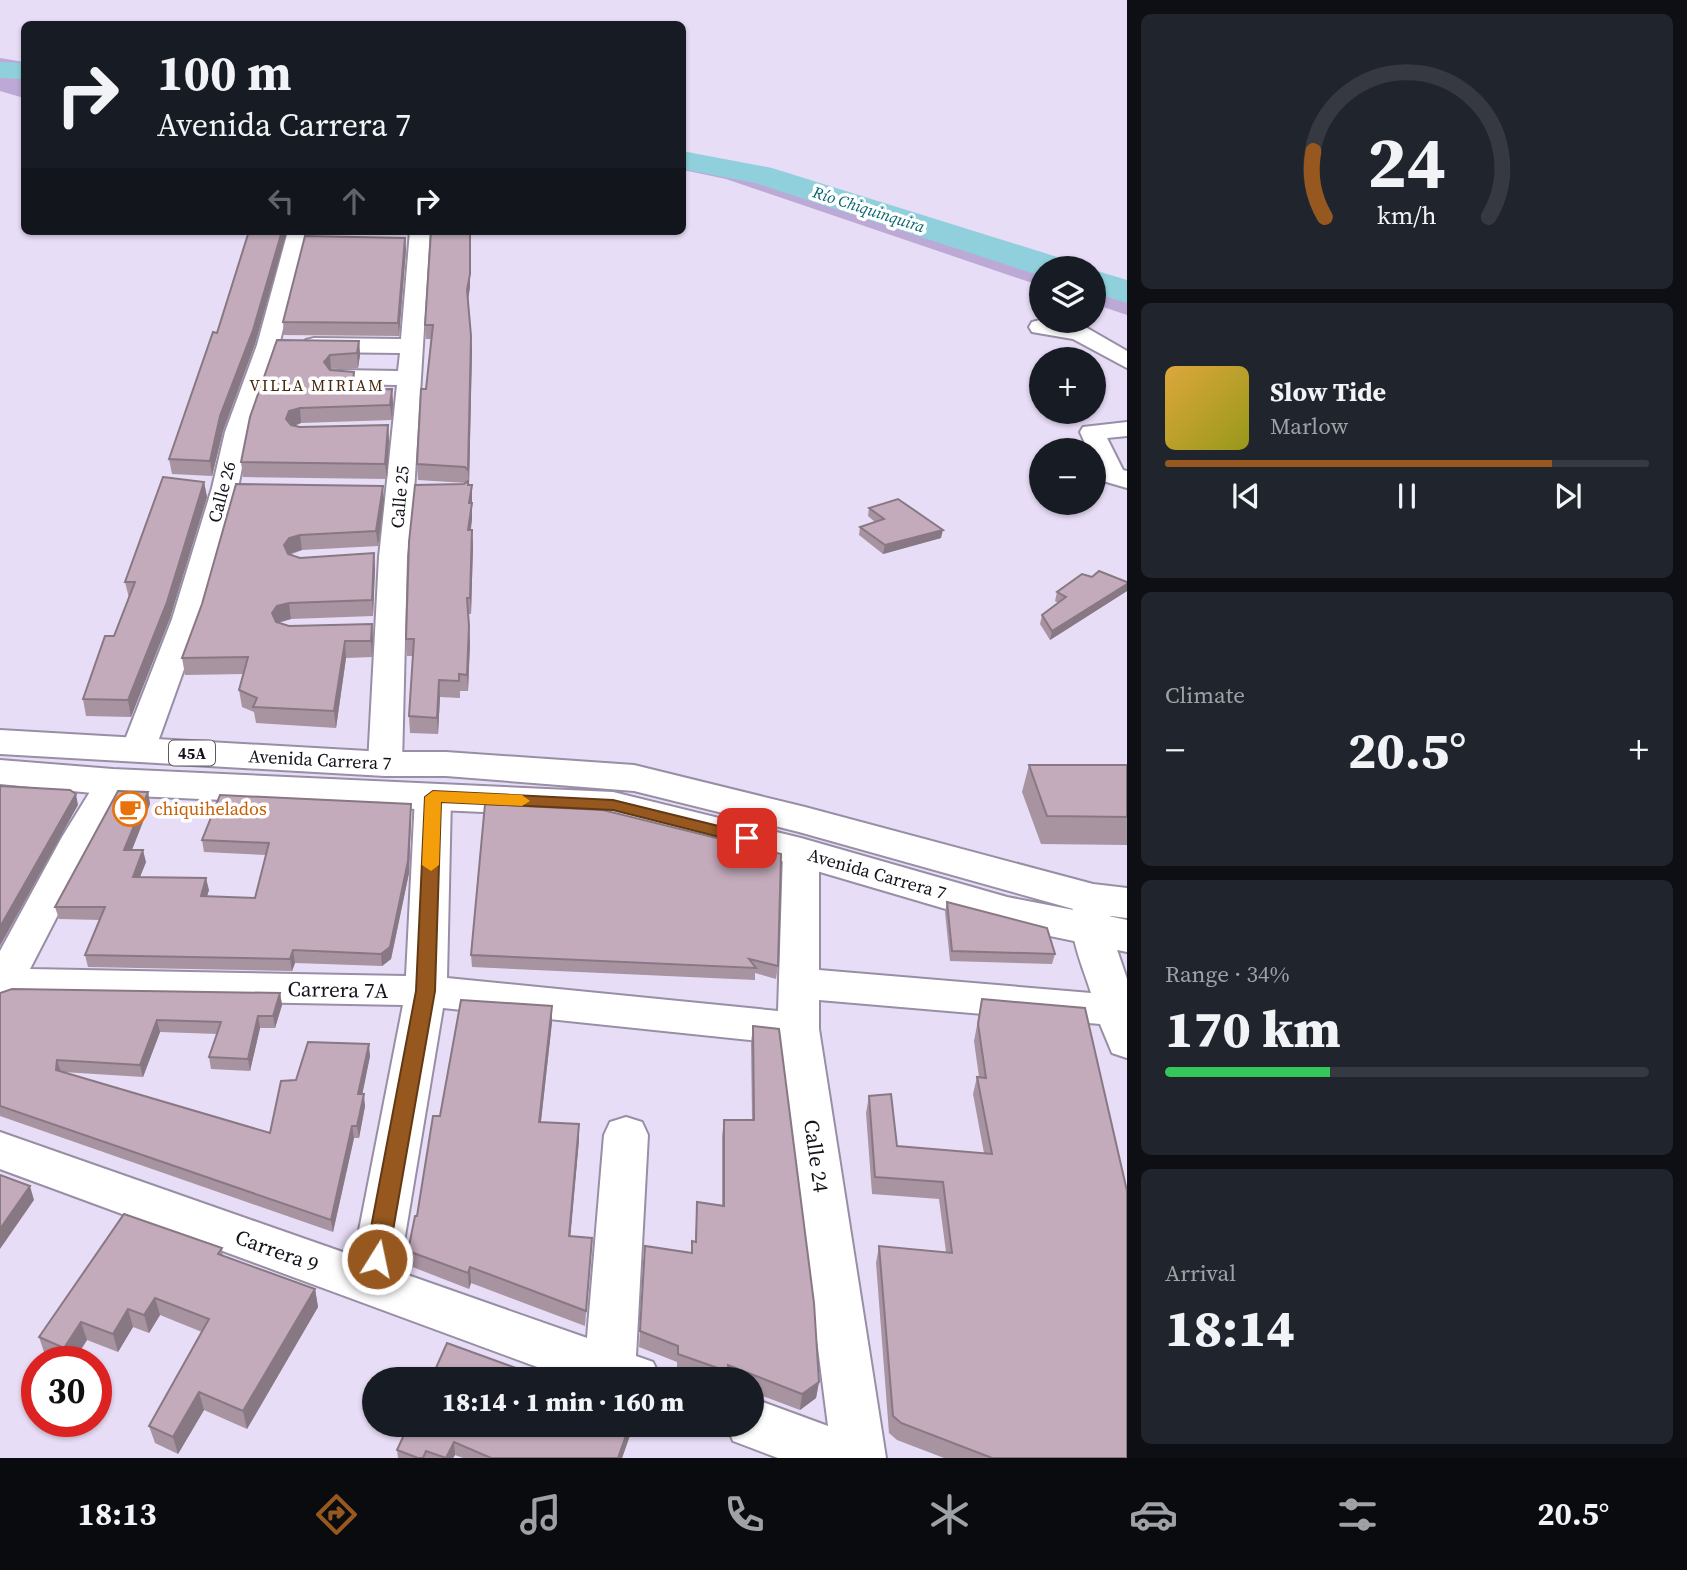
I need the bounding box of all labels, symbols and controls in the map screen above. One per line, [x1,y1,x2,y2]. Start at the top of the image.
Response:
text: 100 m [157,39,292,106]
icon: right [42,49,133,140]
text: Avenida Carrera 7 [157,103,411,147]
text: 24 [1368,113,1446,212]
water label: Río Chiquinquira [809,180,928,238]
icon: left [262,182,300,220]
icon: ahead [335,182,373,220]
icon: right [408,182,446,220]
text: km/h [1377,198,1437,232]
map controls [1029,256,1106,515]
button: layers [1029,256,1106,333]
button: + [1029,347,1106,424]
district label: VILLA MIRIAM [249,374,385,396]
text: Slow Tide [1270,374,1386,410]
text: Marlow [1270,410,1348,442]
button: − [1029,438,1106,515]
street label: Calle 26 [201,458,242,525]
street label: Calle 25 [384,465,415,529]
icon: previous [1227,477,1265,515]
icon: pause [1388,477,1426,515]
icon: next [1549,477,1587,515]
text: Climate [1165,679,1245,711]
text: 20.5° [1348,714,1466,785]
text: − [1165,724,1185,776]
text: + [1629,724,1649,776]
road number: 45A [169,740,215,766]
street label: Avenida Carrera 7 [248,743,392,776]
cafe icon: chiquihelados [111,790,149,828]
place label: chiquihelados [154,796,267,821]
pin [717,808,777,868]
icon: arrive [728,819,766,857]
street label: Avenida Carrera 7 [805,842,949,905]
text: Range · 34% [1165,958,1290,990]
street label: Carrera 7A [287,974,389,1005]
text: 170 km [1165,993,1341,1064]
street label: Calle 24 [797,1118,836,1195]
street label: Carrera 9 [231,1222,323,1279]
position arrow [340,1222,414,1296]
text: Arrival [1165,1257,1236,1289]
text: 18:14 [1165,1292,1295,1363]
speed limit sign: 30 [21,1346,112,1437]
text: 18:14 · 1 min · 160 m [442,1384,684,1420]
icon: directions [312,1490,361,1539]
icon: music [516,1490,565,1539]
icon: phone [720,1490,769,1539]
icon: climate [925,1490,974,1539]
icon: car [1129,1490,1178,1539]
icon: filters [1333,1490,1382,1539]
text: 18:13 [78,1492,157,1536]
text: 20.5° [1537,1492,1609,1536]

